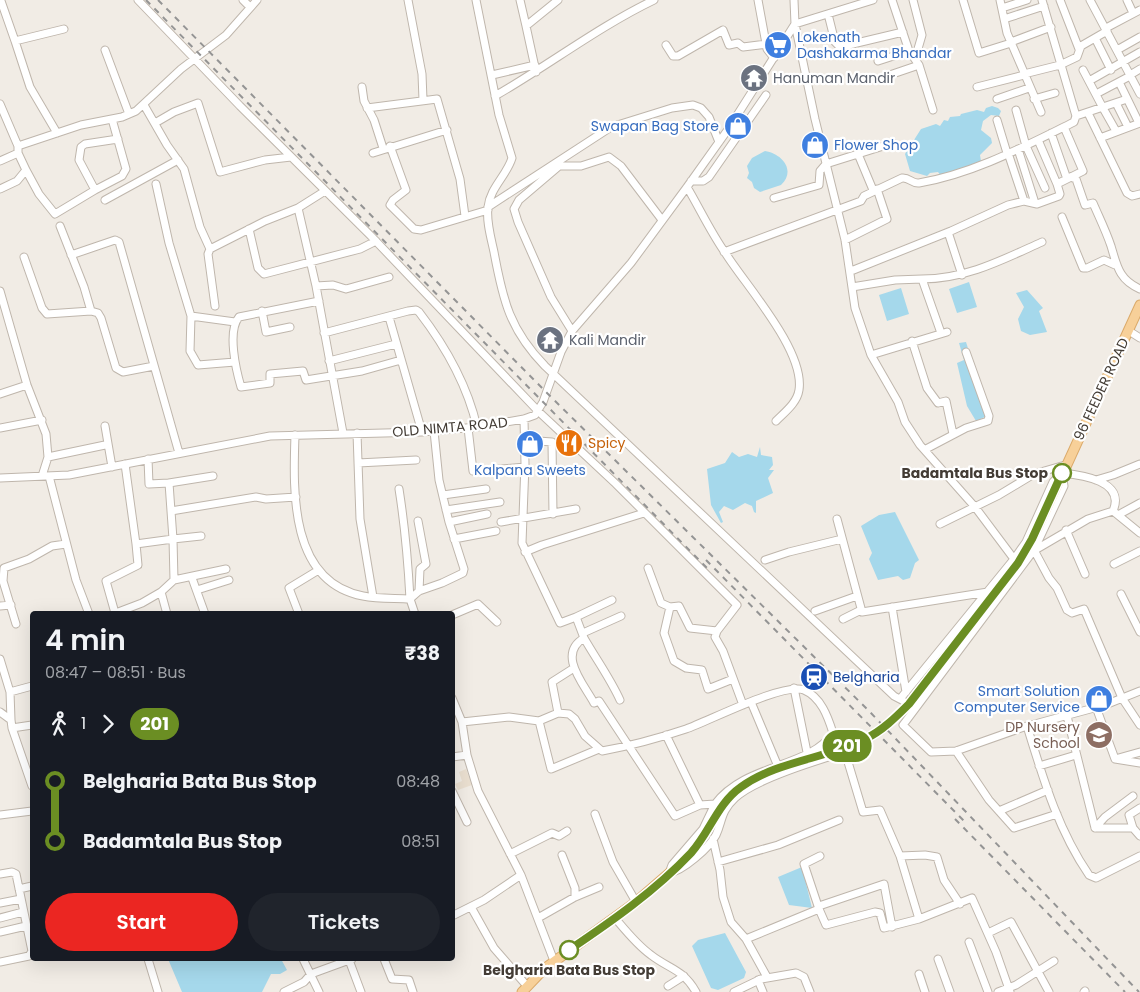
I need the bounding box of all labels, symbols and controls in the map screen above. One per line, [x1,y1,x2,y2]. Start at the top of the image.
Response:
place label: Lokenath Dashakarma Bhandar [797,27,952,63]
supermarket icon: Lokenath Dashakarma Bhandar [763,30,793,60]
temple icon: Hanuman Mandir [739,63,769,93]
place label: Hanuman Mandir [773,68,895,88]
shop icon: Swapan Bag Store [723,111,753,141]
place label: Swapan Bag Store [591,116,719,136]
shop icon: Flower Shop [800,130,830,160]
place label: Flower Shop [834,135,918,155]
temple icon: Kali Mandir [535,325,565,355]
place label: Kali Mandir [569,330,646,350]
street label: 96 FEEDER ROAD [1068,334,1134,444]
street label: OLD NIMTA ROAD [392,412,509,442]
restaurant icon: Spicy [554,428,584,458]
shop icon: Kalpana Sweets [515,429,545,459]
place label: Spicy [588,433,626,453]
place label: Kalpana Sweets [474,460,586,480]
place label: Badamtala Bus Stop [901,463,1048,483]
marker: Badamtala Bus Stop [1052,463,1072,483]
text: 4 min [45,621,126,660]
text: ₹38 [405,640,440,667]
text: 08:47 – 08:51 · Bus [45,661,186,684]
station icon: Belgharia [799,662,829,692]
place label: Belgharia [833,667,900,687]
place label: Smart Solution Computer Service [954,681,1080,717]
shop icon: Smart Solution Computer Service [1084,684,1114,714]
icon: walk [45,710,73,738]
icon: forward [94,710,122,738]
text: 201 [140,711,169,736]
text: 1 [81,712,86,735]
place label: DP Nursery School [1005,717,1080,753]
school or university icon: DP Nursery School [1084,720,1114,750]
line badge: 201 [818,730,876,762]
text: 201 [833,733,861,758]
text: Belgharia Bata Bus Stop [83,768,317,795]
text: 08:48 [396,770,440,793]
text: Badamtala Bus Stop [83,828,282,855]
text: 08:51 [401,830,440,853]
button: Start [45,893,238,951]
button: Tickets [248,893,440,951]
marker: Belgharia Bata Bus Stop [559,940,579,960]
place label: Belgharia Bata Bus Stop [483,960,656,980]

